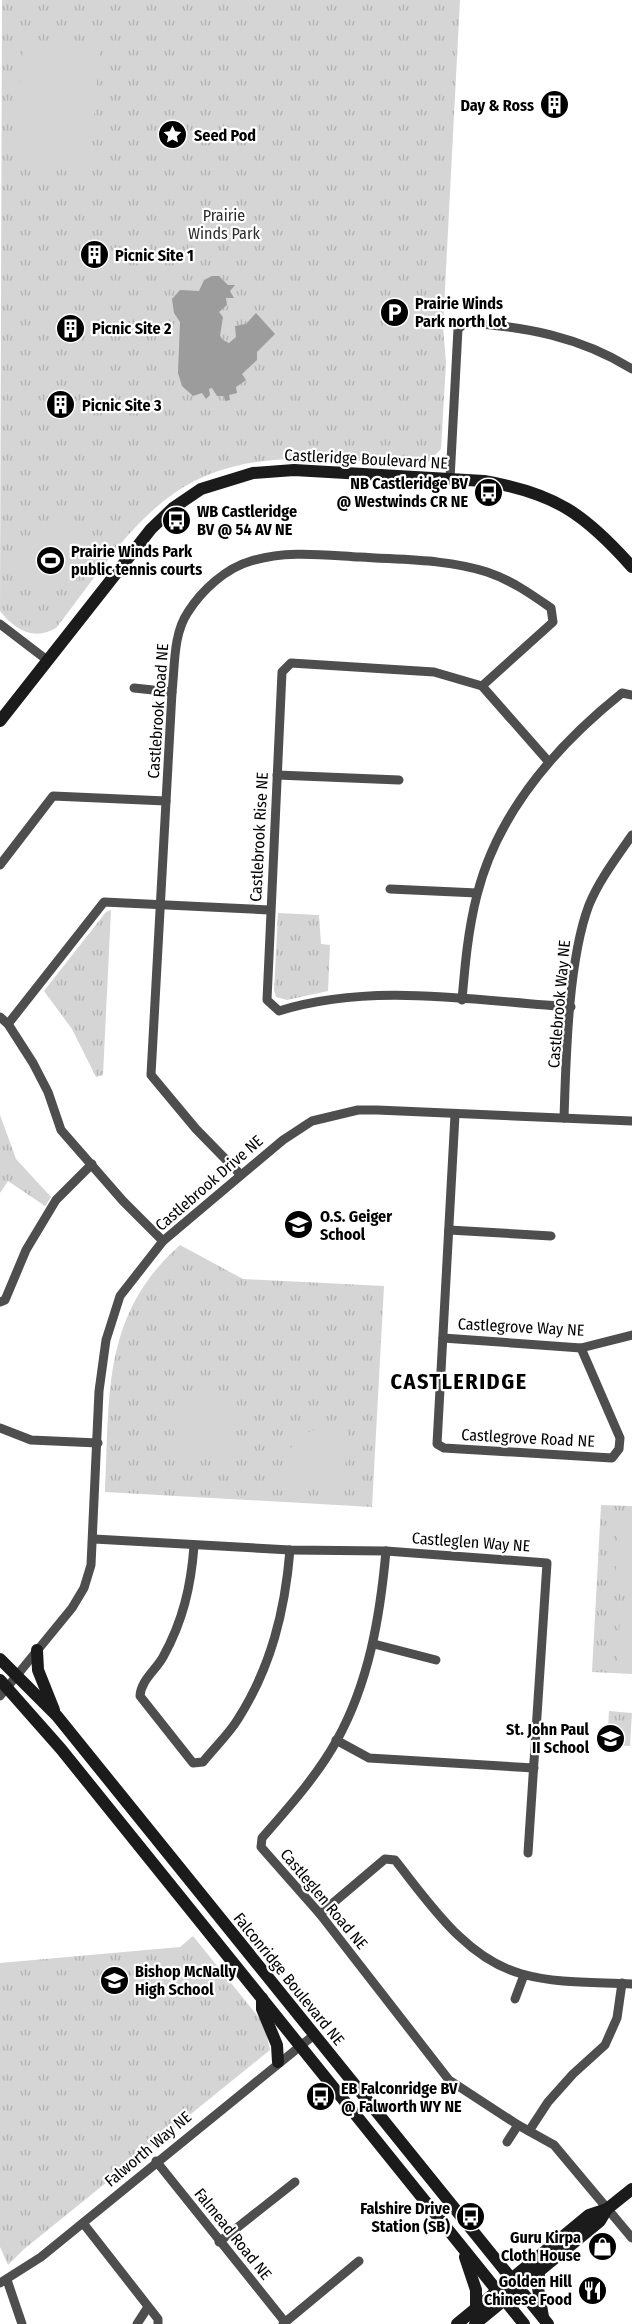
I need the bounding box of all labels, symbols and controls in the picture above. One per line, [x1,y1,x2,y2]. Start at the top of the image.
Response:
building icon: Day & Ross [539,89,571,121]
place label: Day & Ross [460,96,534,115]
place icon: Seed Pod [157,119,189,151]
place label: Seed Pod [194,126,256,145]
park label: Prairie Winds Park [188,206,261,243]
building icon: Picnic Site 1 [78,239,110,271]
place label: Picnic Site 1 [115,246,194,265]
place label: Prairie Winds Park north lot [415,294,507,331]
parking icon: Prairie Winds Park north lot [378,296,410,328]
building icon: Picnic Site 2 [55,312,87,344]
place label: Picnic Site 2 [92,319,172,338]
building icon: Picnic Site 3 [45,389,77,421]
place label: Picnic Site 3 [82,396,162,415]
street label: Castleridge Boulevard NE [284,445,448,473]
place label: NB Castleridge BV @ Westwinds CR NE [336,474,469,511]
bus stop icon: NB Castleridge BV @ Westwinds CR NE [473,476,505,508]
place label: WB Castleridge BV @ 54 AV NE [197,502,297,539]
bus stop icon: WB Castleridge BV @ 54 AV NE [160,504,192,536]
place label: Prairie Winds Park public tennis courts [71,542,202,579]
sports icon: Prairie Winds Park public tennis courts [34,544,66,576]
street label: Castlebrook Road NE [144,643,172,779]
street label: Castlebrook Rise NE [246,772,272,902]
street label: Castlebrook Way NE [544,939,574,1069]
street label: Castlebrook Drive NE [151,1131,267,1235]
place label: O.S. Geiger School [320,1207,392,1244]
school or university icon: O.S. Geiger School [283,1209,315,1241]
street label: Castlegrove Way NE [457,1314,585,1340]
district label: CASTLERIDGE [390,1368,528,1395]
street label: Castlegrove Road NE [461,1425,595,1451]
street label: Castleglen Way NE [411,1528,531,1556]
place label: St. John Paul II School [506,1720,590,1757]
school or university icon: St. John Paul II School [594,1722,626,1754]
street label: Castleglen Road NE [276,1845,372,1953]
street label: Falconridge Boulevard NE [230,1909,348,2049]
place label: Bishop McNally High School [135,1962,236,1999]
school or university icon: Bishop McNally High School [98,1964,130,1996]
place label: EB Falconridge BV @ Falworth WY NE [341,2079,462,2116]
bus stop icon: EB Falconridge BV @ Falworth WY NE [304,2081,336,2113]
street label: Falworth Way NE [101,2107,195,2191]
street label: Falmead Road NE [190,2184,276,2284]
place label: Falshire Drive Station (SB) [360,2199,450,2236]
bus stop icon: Falshire Drive Station (SB) [455,2201,487,2233]
place label: Guru Kirpa Cloth House [501,2228,581,2265]
shop icon: Guru Kirpa Cloth House [586,2230,618,2262]
place label: Golden Hill Chinese Food [484,2272,573,2309]
restaurant icon: Golden Hill Chinese Food [577,2274,609,2306]

